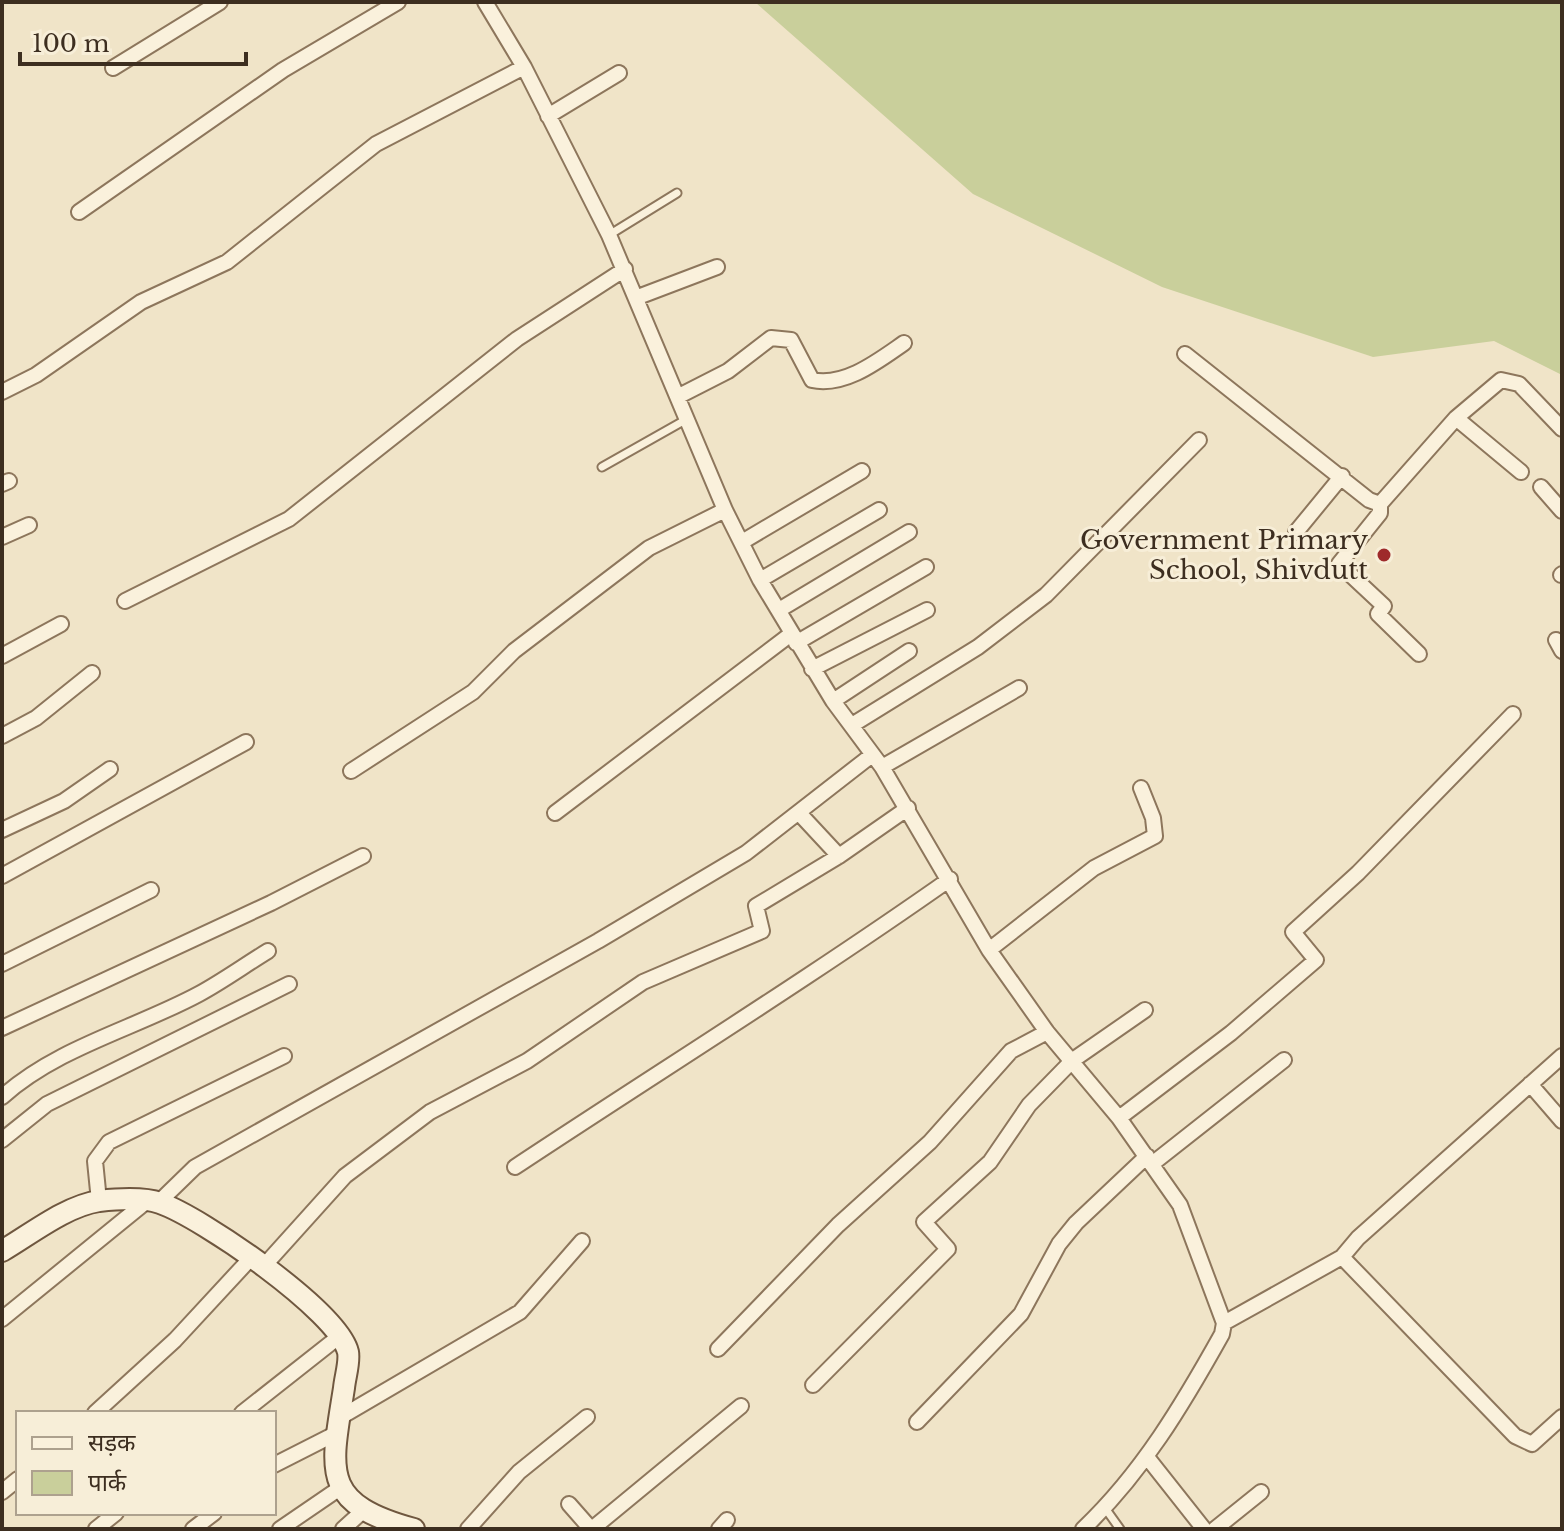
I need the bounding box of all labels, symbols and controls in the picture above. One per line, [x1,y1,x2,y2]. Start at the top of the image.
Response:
scale bar [20,16,246,66]
text: 100 m [32,29,110,58]
place label: Government Primary School, Shivdutt [1080,524,1368,586]
marker: Government Primary School, Shivdutt [1375,546,1393,564]
legend [16,1411,276,1515]
text: सड़क [88,1428,136,1457]
text: पार्क [88,1468,127,1497]

